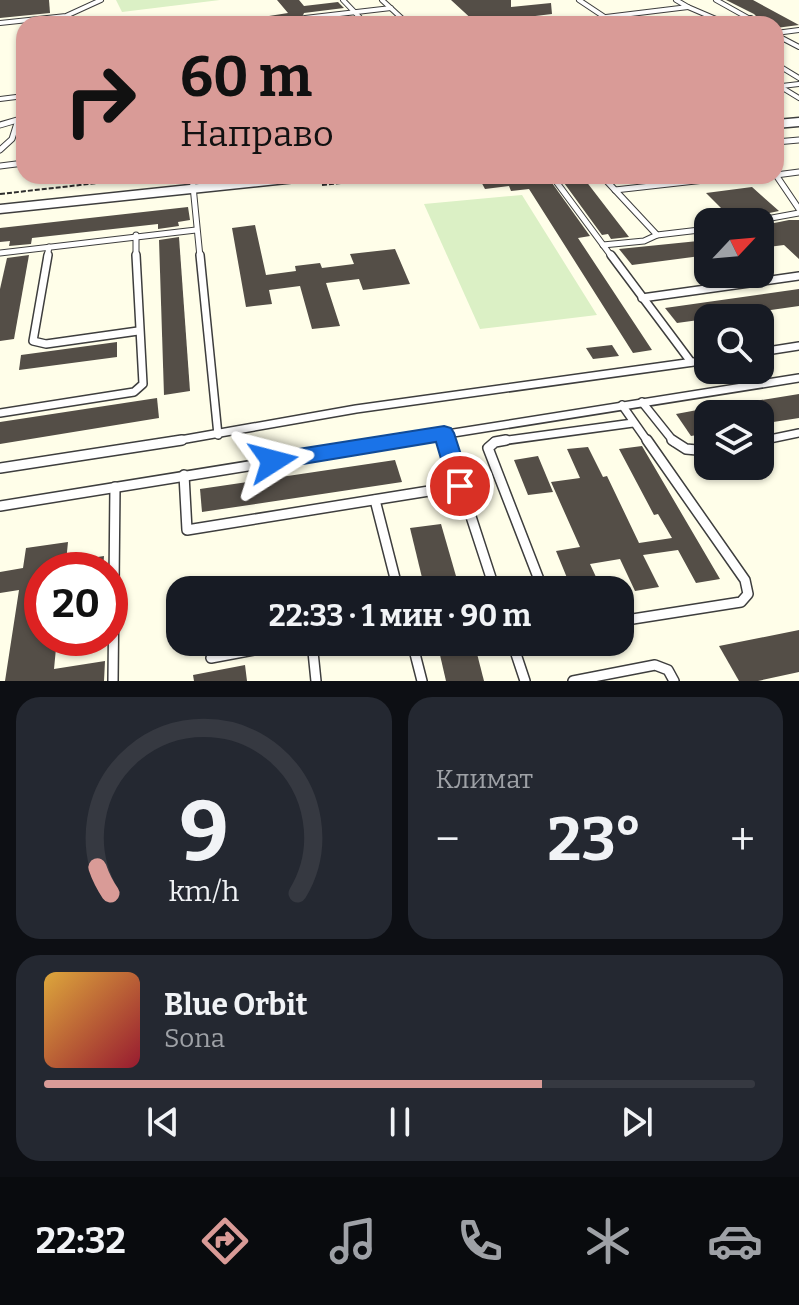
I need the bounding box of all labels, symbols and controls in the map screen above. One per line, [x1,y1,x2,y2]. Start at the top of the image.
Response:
text: 60 m [180,44,312,111]
icon: right [48,48,152,152]
text: Направо [180,112,334,156]
north arrow [694,208,774,288]
map controls [694,208,774,480]
button: search [694,304,774,384]
button: layers [694,400,774,480]
position arrow [231,419,315,503]
pin [426,452,494,520]
icon: arrive [438,464,482,508]
speed limit sign: 20 [24,552,128,656]
text: 22:33 · 1 мин · 90 m [269,598,531,634]
text: Климат [436,764,533,795]
text: 9 [179,782,228,882]
text: 23° [547,804,642,876]
text: − [436,813,460,866]
text: + [730,813,755,866]
text: km/h [168,874,239,909]
text: Blue Orbit [164,987,308,1023]
text: Sona [164,1023,225,1054]
icon: previous [141,1100,185,1144]
icon: pause [378,1100,422,1144]
icon: next [615,1100,659,1144]
icon: directions [197,1213,253,1269]
icon: music [325,1213,381,1269]
icon: phone [452,1213,508,1269]
icon: climate [580,1213,636,1269]
icon: car [707,1213,763,1269]
text: 22:32 [36,1219,126,1263]

